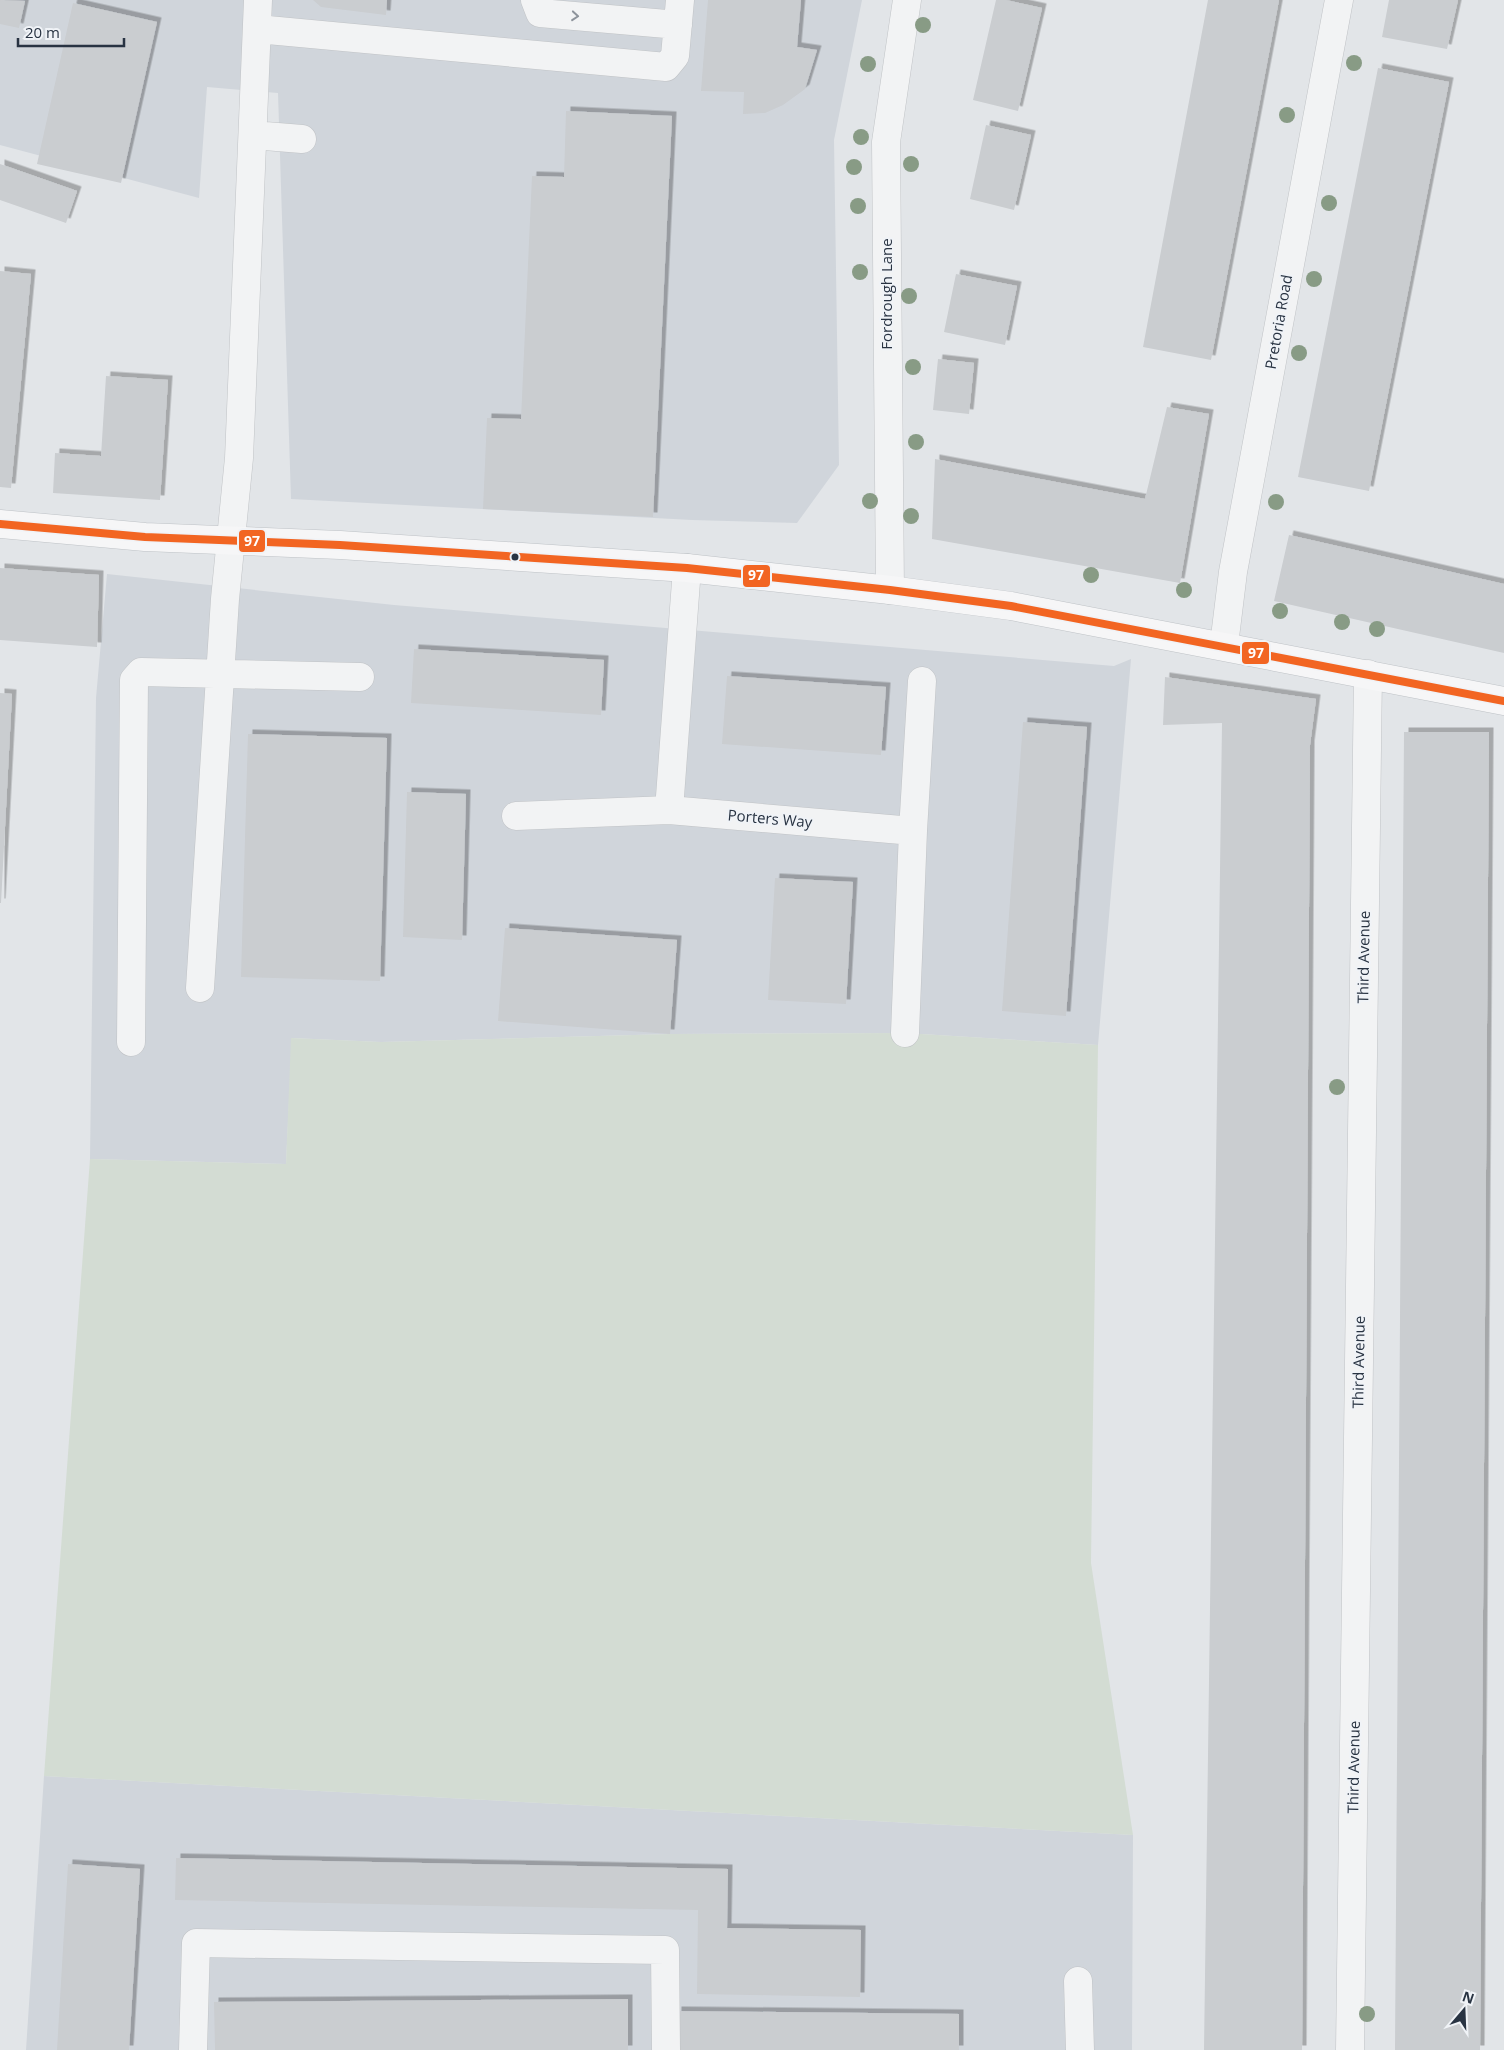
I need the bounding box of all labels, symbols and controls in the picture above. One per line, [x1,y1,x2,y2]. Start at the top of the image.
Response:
one-way arrow [571,10,579,21]
scale bar [18,15,124,47]
text: 20 m [25,22,60,42]
street label: Fordrough Lane [876,238,896,350]
street label: Pretoria Road [1260,273,1296,371]
line badge: 97 [238,529,266,553]
text: 97 [244,531,260,550]
unlabelled marker [510,552,520,562]
line badge: 97 [742,564,771,588]
text: 97 [748,565,764,584]
line badge: 97 [1241,641,1270,665]
text: 97 [1248,643,1264,662]
street label: Porters Way [727,804,814,832]
street label: Third Avenue [1352,910,1374,1003]
street label: Third Avenue [1347,1315,1369,1408]
street label: Third Avenue [1342,1720,1364,1813]
north arrow [1439,1985,1489,2035]
text: N [1460,1986,1477,2008]

